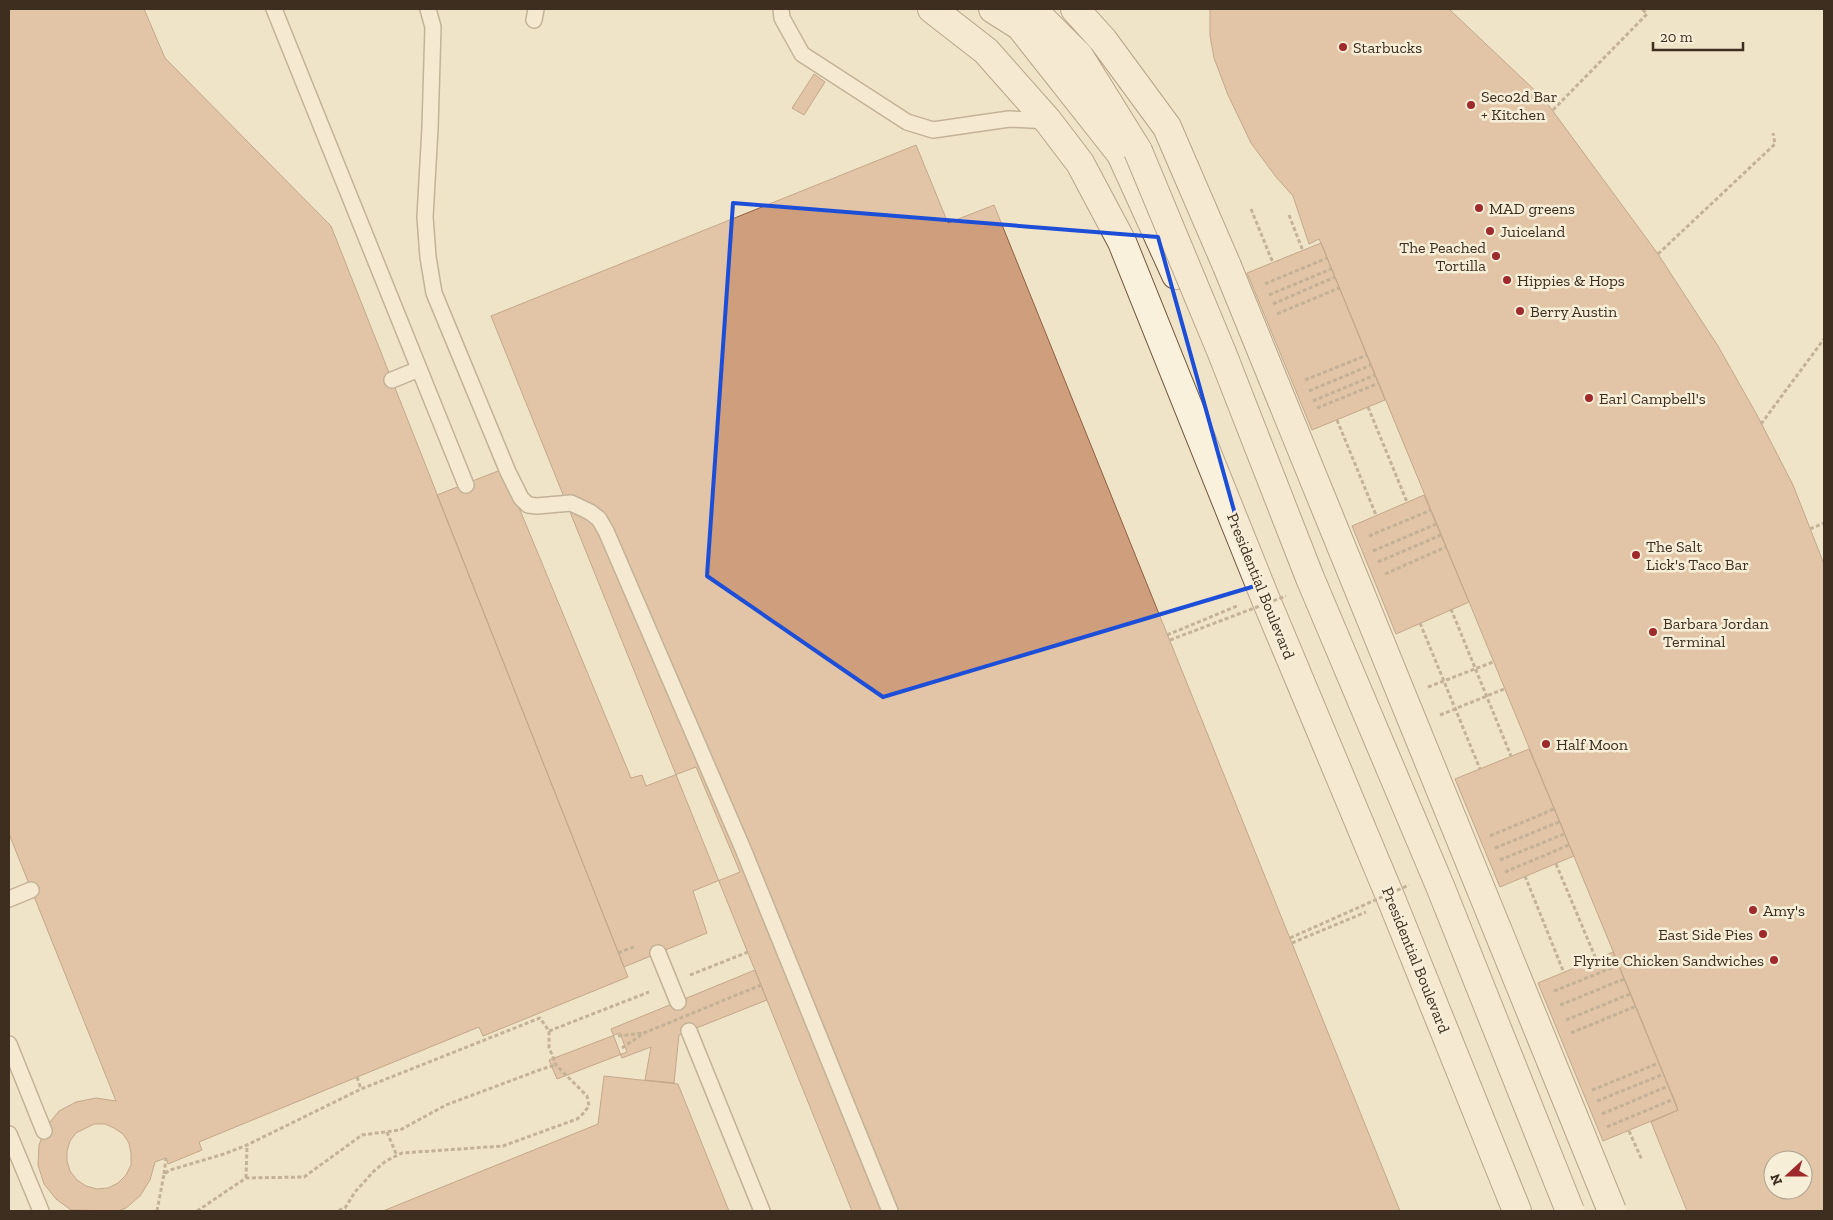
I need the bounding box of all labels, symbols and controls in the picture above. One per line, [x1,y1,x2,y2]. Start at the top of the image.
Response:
scale bar [1653,20,1743,52]
text: 20 m [1660,28,1693,46]
place label: Starbucks [1353,38,1422,57]
marker: Starbucks [1337,41,1349,53]
place label: Seco2d Bar + Kitchen [1481,87,1558,124]
marker: Seco2d Bar + Kitchen [1465,99,1477,111]
place label: MAD greens [1489,199,1575,218]
marker: MAD greens [1473,202,1485,214]
place label: Juiceland [1500,222,1565,241]
marker: Juiceland [1484,225,1496,237]
place label: The Peached Tortilla [1399,238,1486,275]
marker: The Peached Tortilla [1490,250,1502,262]
place label: Hippies & Hops [1517,271,1625,290]
marker: Hippies & Hops [1501,274,1513,286]
place label: Berry Austin [1530,302,1618,321]
marker: Berry Austin [1514,305,1526,317]
place label: Earl Campbell's [1599,389,1706,408]
marker: Earl Campbell's [1583,392,1595,404]
street label: Presidential Boulevard [1223,510,1299,662]
place label: The Salt Lick's Taco Bar [1646,537,1749,574]
marker: The Salt Lick's Taco Bar [1630,549,1642,561]
place label: Barbara Jordan Terminal [1663,614,1769,651]
marker: Barbara Jordan Terminal [1647,626,1659,638]
place label: Half Moon [1556,735,1629,754]
marker: Half Moon [1540,738,1552,750]
street label: Presidential Boulevard [1378,884,1454,1036]
place label: Amy's [1763,901,1805,920]
marker: Amy's [1747,904,1759,916]
place label: East Side Pies [1658,925,1753,944]
marker: East Side Pies [1757,928,1769,940]
place label: Flyrite Chicken Sandwiches [1573,951,1764,970]
marker: Flyrite Chicken Sandwiches [1768,954,1780,966]
north arrow [1763,1150,1813,1200]
text: N [1766,1171,1786,1187]

